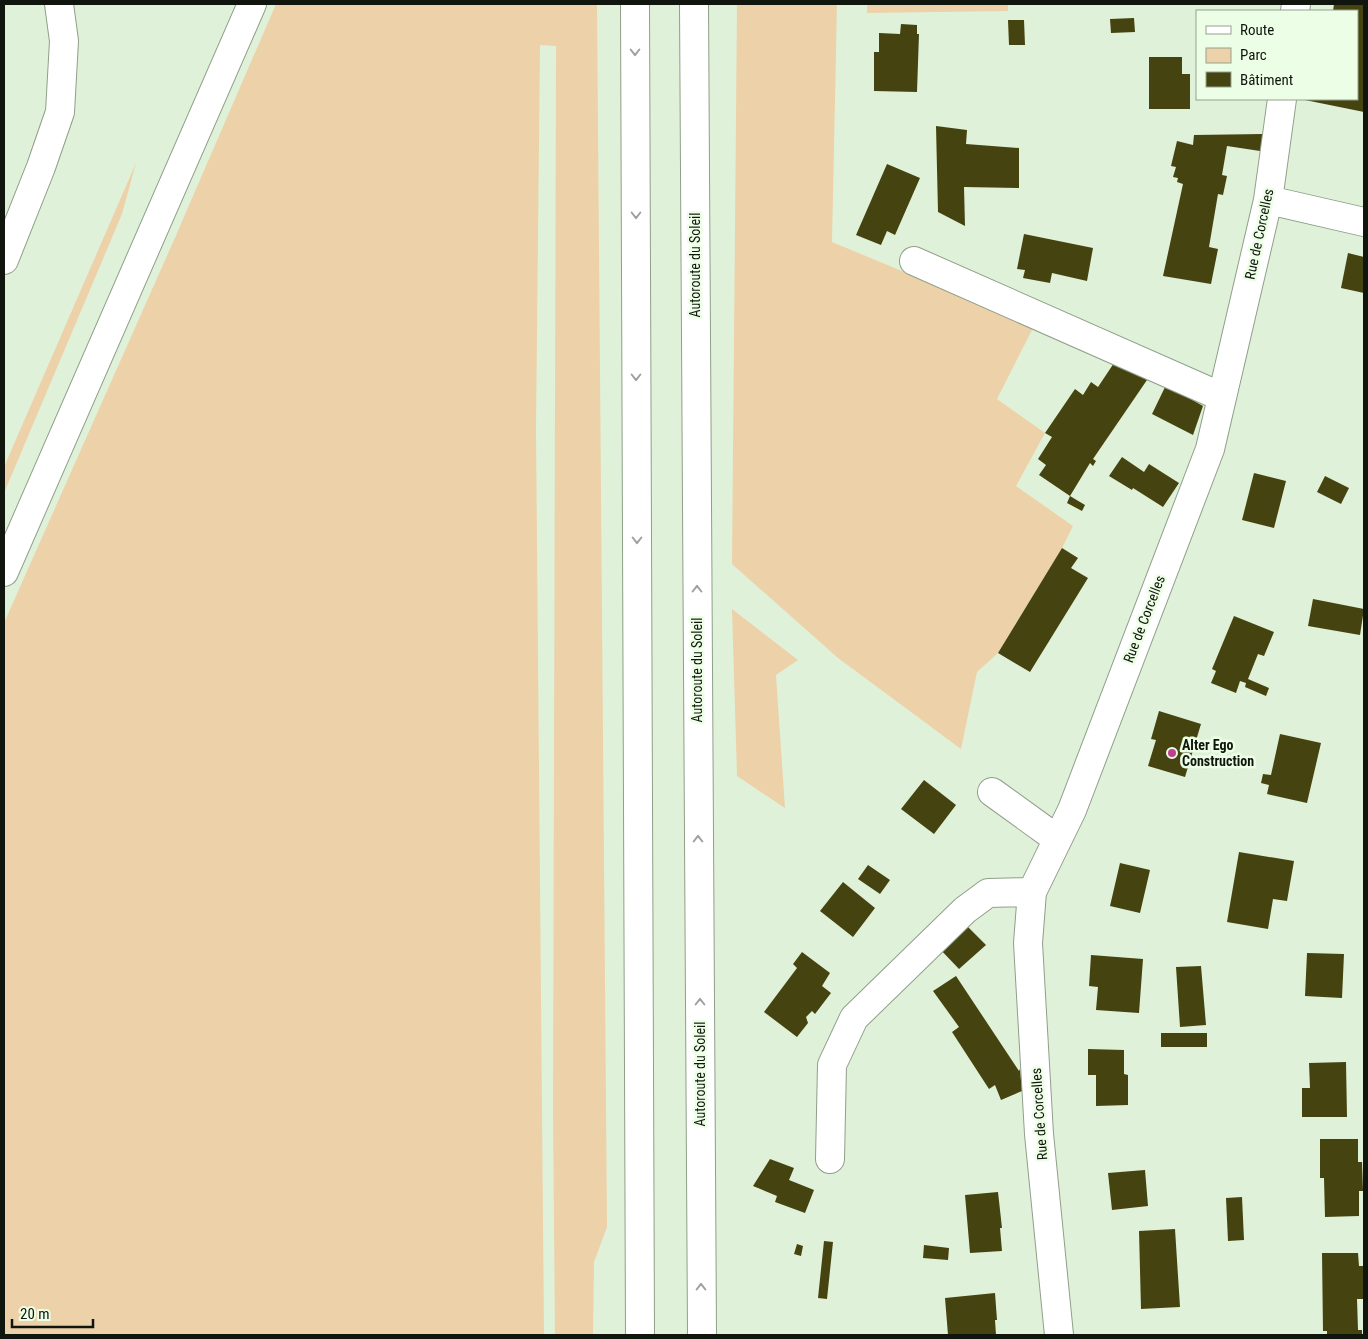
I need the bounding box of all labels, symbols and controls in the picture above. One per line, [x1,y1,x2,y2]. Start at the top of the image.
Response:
legend [1196,10,1358,100]
text: Route [1240,21,1274,39]
text: Parc [1240,46,1267,64]
one-way arrow [630,49,640,57]
text: Bâtiment [1240,71,1293,89]
street label: Rue de Corcelles [1242,187,1276,281]
one-way arrow [631,212,641,219]
street label: Autoroute du Soleil [687,212,703,318]
one-way arrow [631,374,641,382]
one-way arrow [632,536,642,544]
street label: Rue de Corcelles [1120,573,1168,665]
one-way arrow [692,585,702,592]
street label: Autoroute du Soleil [689,617,705,723]
place label: Alter Ego Construction [1182,737,1254,769]
marker: Alter Ego Construction [1166,747,1178,759]
one-way arrow [693,835,704,843]
one-way arrow [694,997,705,1005]
street label: Autoroute du Soleil [692,1021,708,1127]
street label: Rue de Corcelles [1028,1067,1050,1161]
one-way arrow [696,1282,706,1290]
scale bar [12,1296,94,1328]
text: 20 m [20,1305,50,1323]

